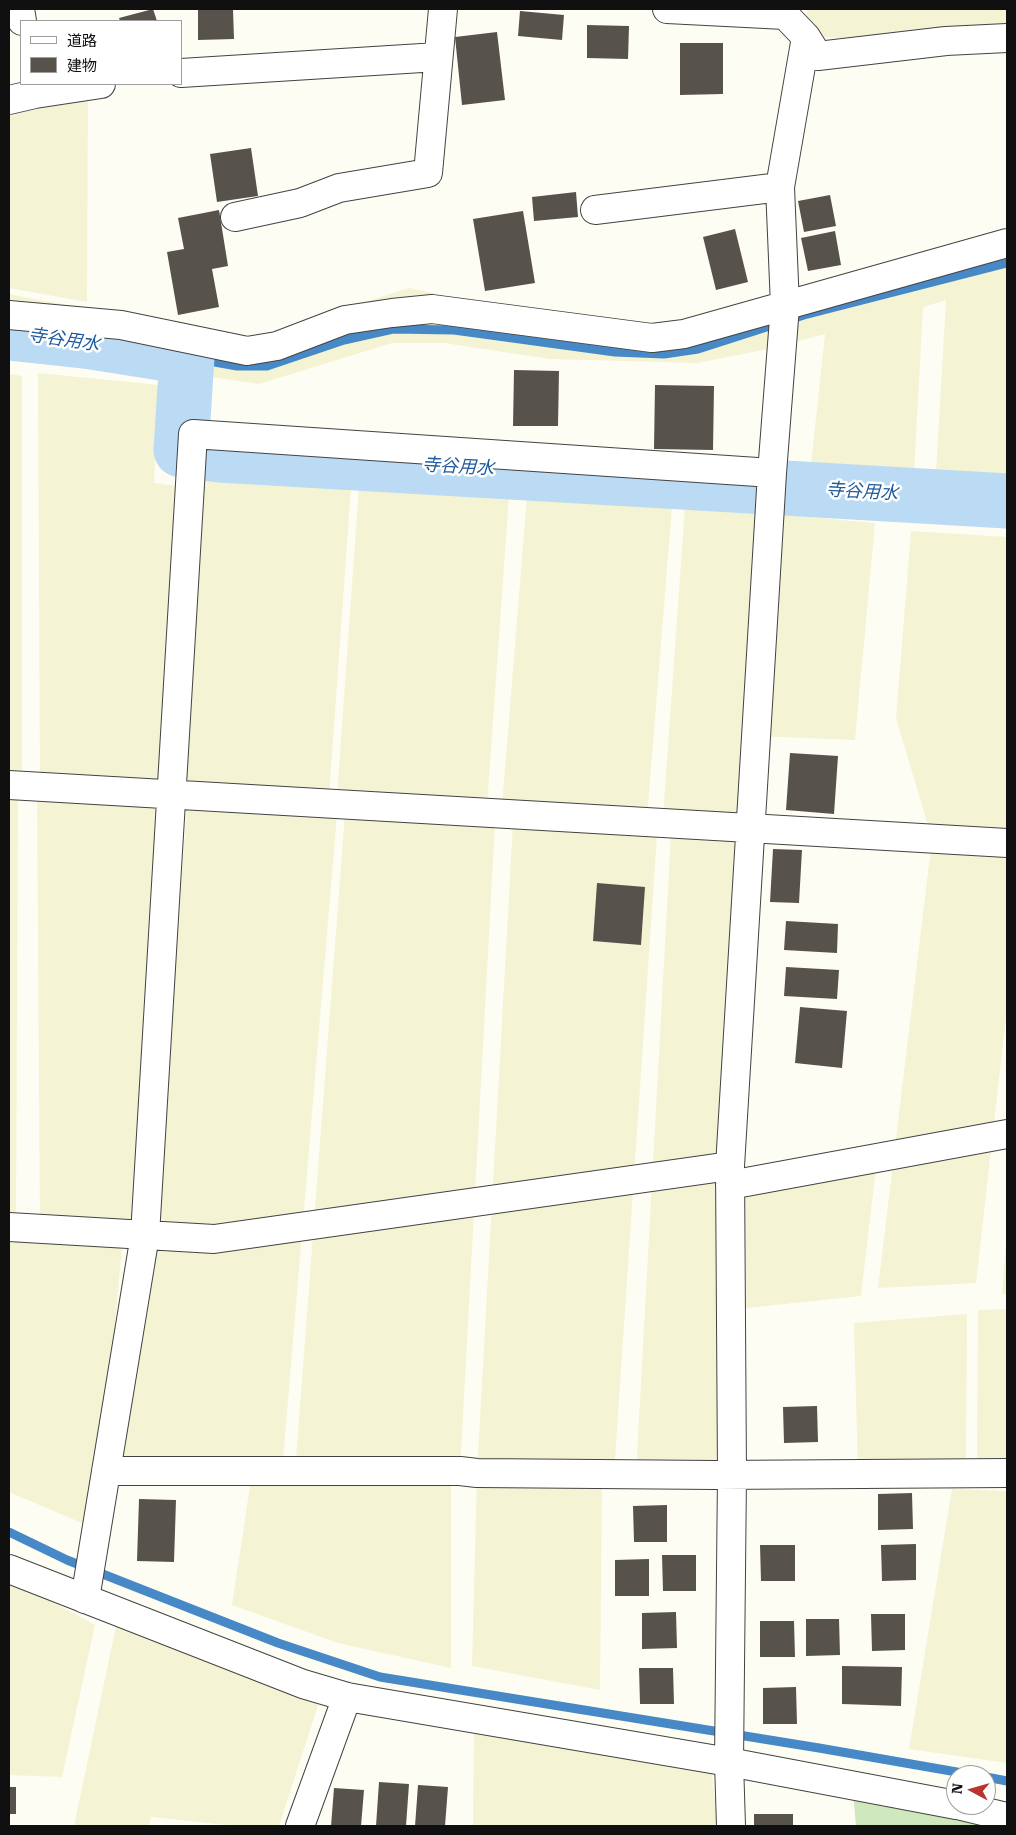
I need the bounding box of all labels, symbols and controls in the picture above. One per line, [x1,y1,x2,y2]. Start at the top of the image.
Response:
legend [20,20,182,85]
text: 道路 [67,32,97,50]
text: 建物 [67,57,97,75]
water label: 寺谷用水 [27,324,101,356]
water label: 寺谷用水 [421,454,495,480]
water label: 寺谷用水 [825,479,899,505]
north arrow [946,1765,996,1815]
text: N [949,1782,966,1795]

